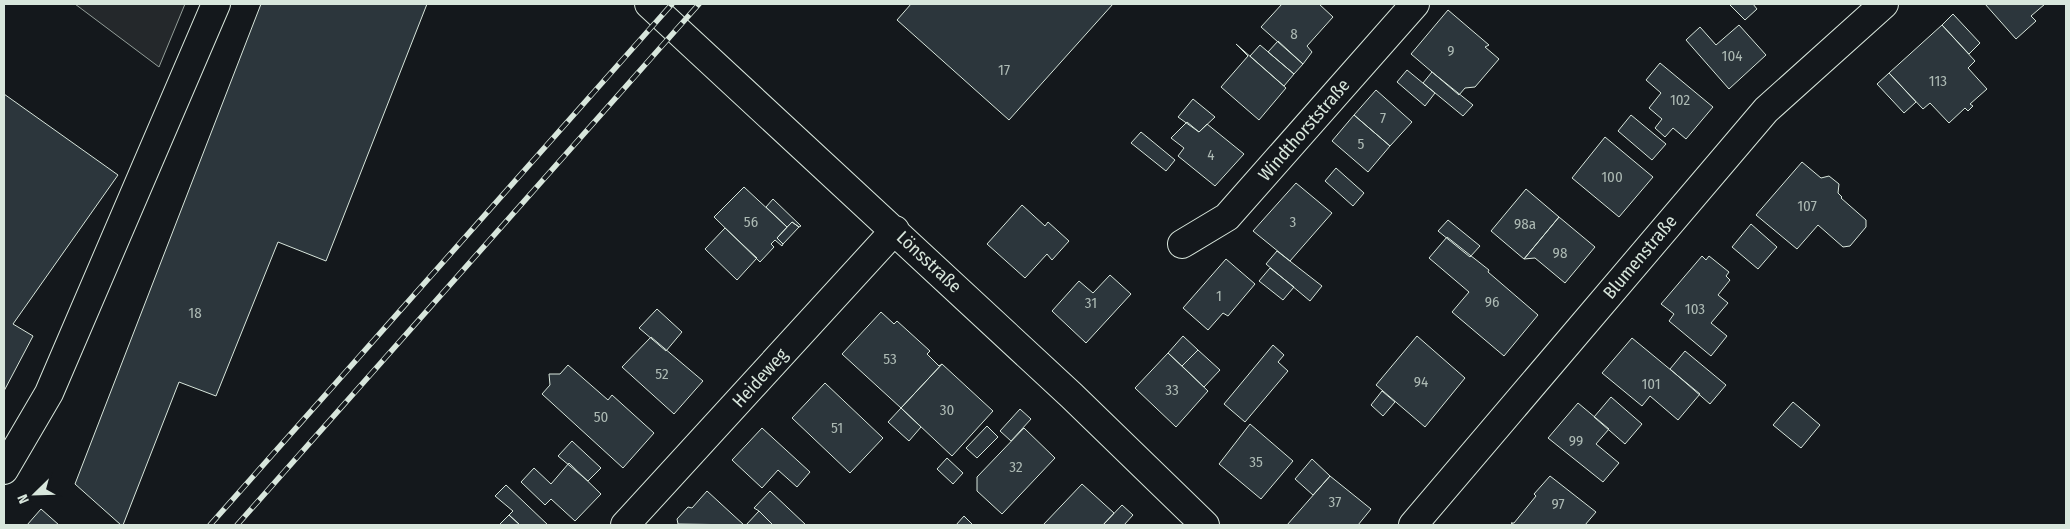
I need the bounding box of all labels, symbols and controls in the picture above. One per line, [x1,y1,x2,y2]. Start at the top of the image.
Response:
house number: 8 [1290,25,1298,43]
house number: 9 [1447,42,1455,60]
house number: 104 [1722,47,1742,65]
house number: 17 [998,61,1010,79]
house number: 113 [1929,72,1947,90]
street label: Windthorststraße [1254,74,1354,186]
house number: 102 [1670,91,1690,109]
house number: 7 [1380,109,1386,127]
house number: 5 [1358,135,1365,153]
house number: 4 [1207,146,1215,164]
house number: 100 [1601,168,1623,186]
house number: 107 [1797,197,1817,215]
street label: Blumenstraße [1599,210,1682,303]
house number: 56 [744,213,758,231]
house number: 3 [1290,213,1297,231]
house number: 98a [1514,215,1536,233]
street label: Lönsstraße [892,226,966,298]
house number: 98 [1553,244,1567,262]
house number: 1 [1216,287,1222,305]
house number: 96 [1485,293,1499,311]
house number: 31 [1085,294,1097,312]
house number: 103 [1685,300,1705,318]
house number: 18 [188,304,202,322]
street label: Heideweg [728,343,793,412]
house number: 53 [883,350,897,368]
house number: 52 [655,365,669,383]
house number: 94 [1414,373,1428,391]
house number: 101 [1641,375,1661,393]
house number: 33 [1165,381,1179,399]
house number: 30 [940,401,954,419]
house number: 50 [594,408,608,426]
house number: 51 [831,419,843,437]
house number: 99 [1569,432,1583,450]
house number: 35 [1249,453,1263,471]
house number: 32 [1009,458,1023,476]
north arrow [10,469,60,519]
text: N [14,492,33,506]
house number: 37 [1329,493,1341,511]
house number: 97 [1551,495,1565,513]

